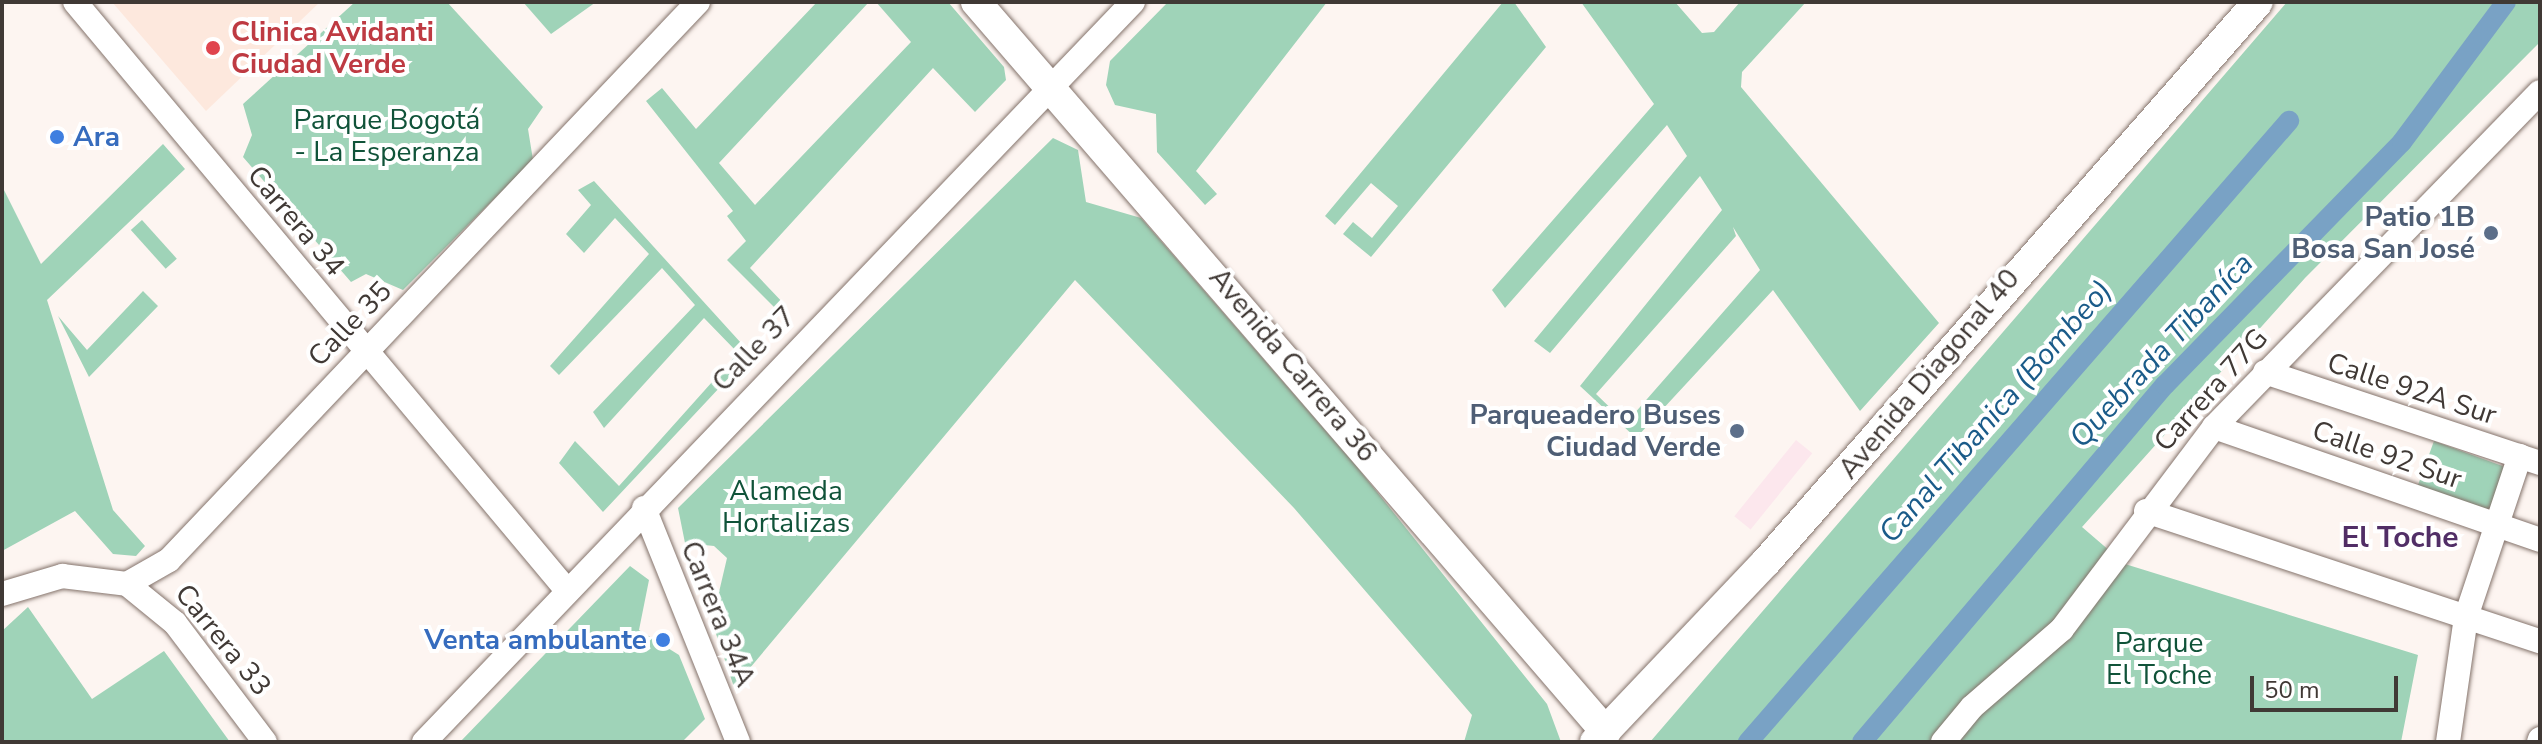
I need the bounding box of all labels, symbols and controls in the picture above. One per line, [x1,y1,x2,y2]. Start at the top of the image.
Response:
place label: Clinica Avidanti Ciudad Verde [231,15,434,81]
marker: Clinica Avidanti Ciudad Verde [202,37,224,59]
park label: Parque Bogotá - La Esperanza [294,103,480,169]
place label: Ara [73,120,120,154]
marker: Ara [48,128,66,146]
street label: Carrera 34 [240,159,352,283]
place label: Patio 1B Bosa San José [2291,200,2475,266]
marker: Patio 1B Bosa San José [2482,224,2500,242]
water label: Quebrada Tibaníca [2063,246,2261,456]
street label: Avenida Carrera 36 [1202,261,1384,469]
street label: Avenida Diagonal 40 [1831,262,2027,486]
water label: Canal Tibanica (Bombeo) [1872,273,2120,551]
street label: Calle 35 [301,274,399,374]
street label: Calle 37 [705,299,803,399]
street label: Carrera 77G [2147,322,2275,458]
street label: Calle 92A Sur [2323,346,2501,432]
place label: Parqueadero Buses Ciudad Verde [1469,398,1721,464]
street label: Calle 92 Sur [2308,414,2466,496]
marker: Parqueadero Buses Ciudad Verde [1728,422,1746,440]
park label: Alameda Hortalizas [722,474,850,540]
district label: El Toche [2341,520,2459,556]
street label: Carrera 34A [674,536,762,692]
street label: Carrera 33 [168,578,278,702]
place label: Venta ambulante [424,623,647,657]
park label: Parque El Toche [2106,626,2212,692]
marker: Venta ambulante [654,631,672,649]
scale bar [2254,660,2402,710]
text: 50 m [2264,674,2320,706]

